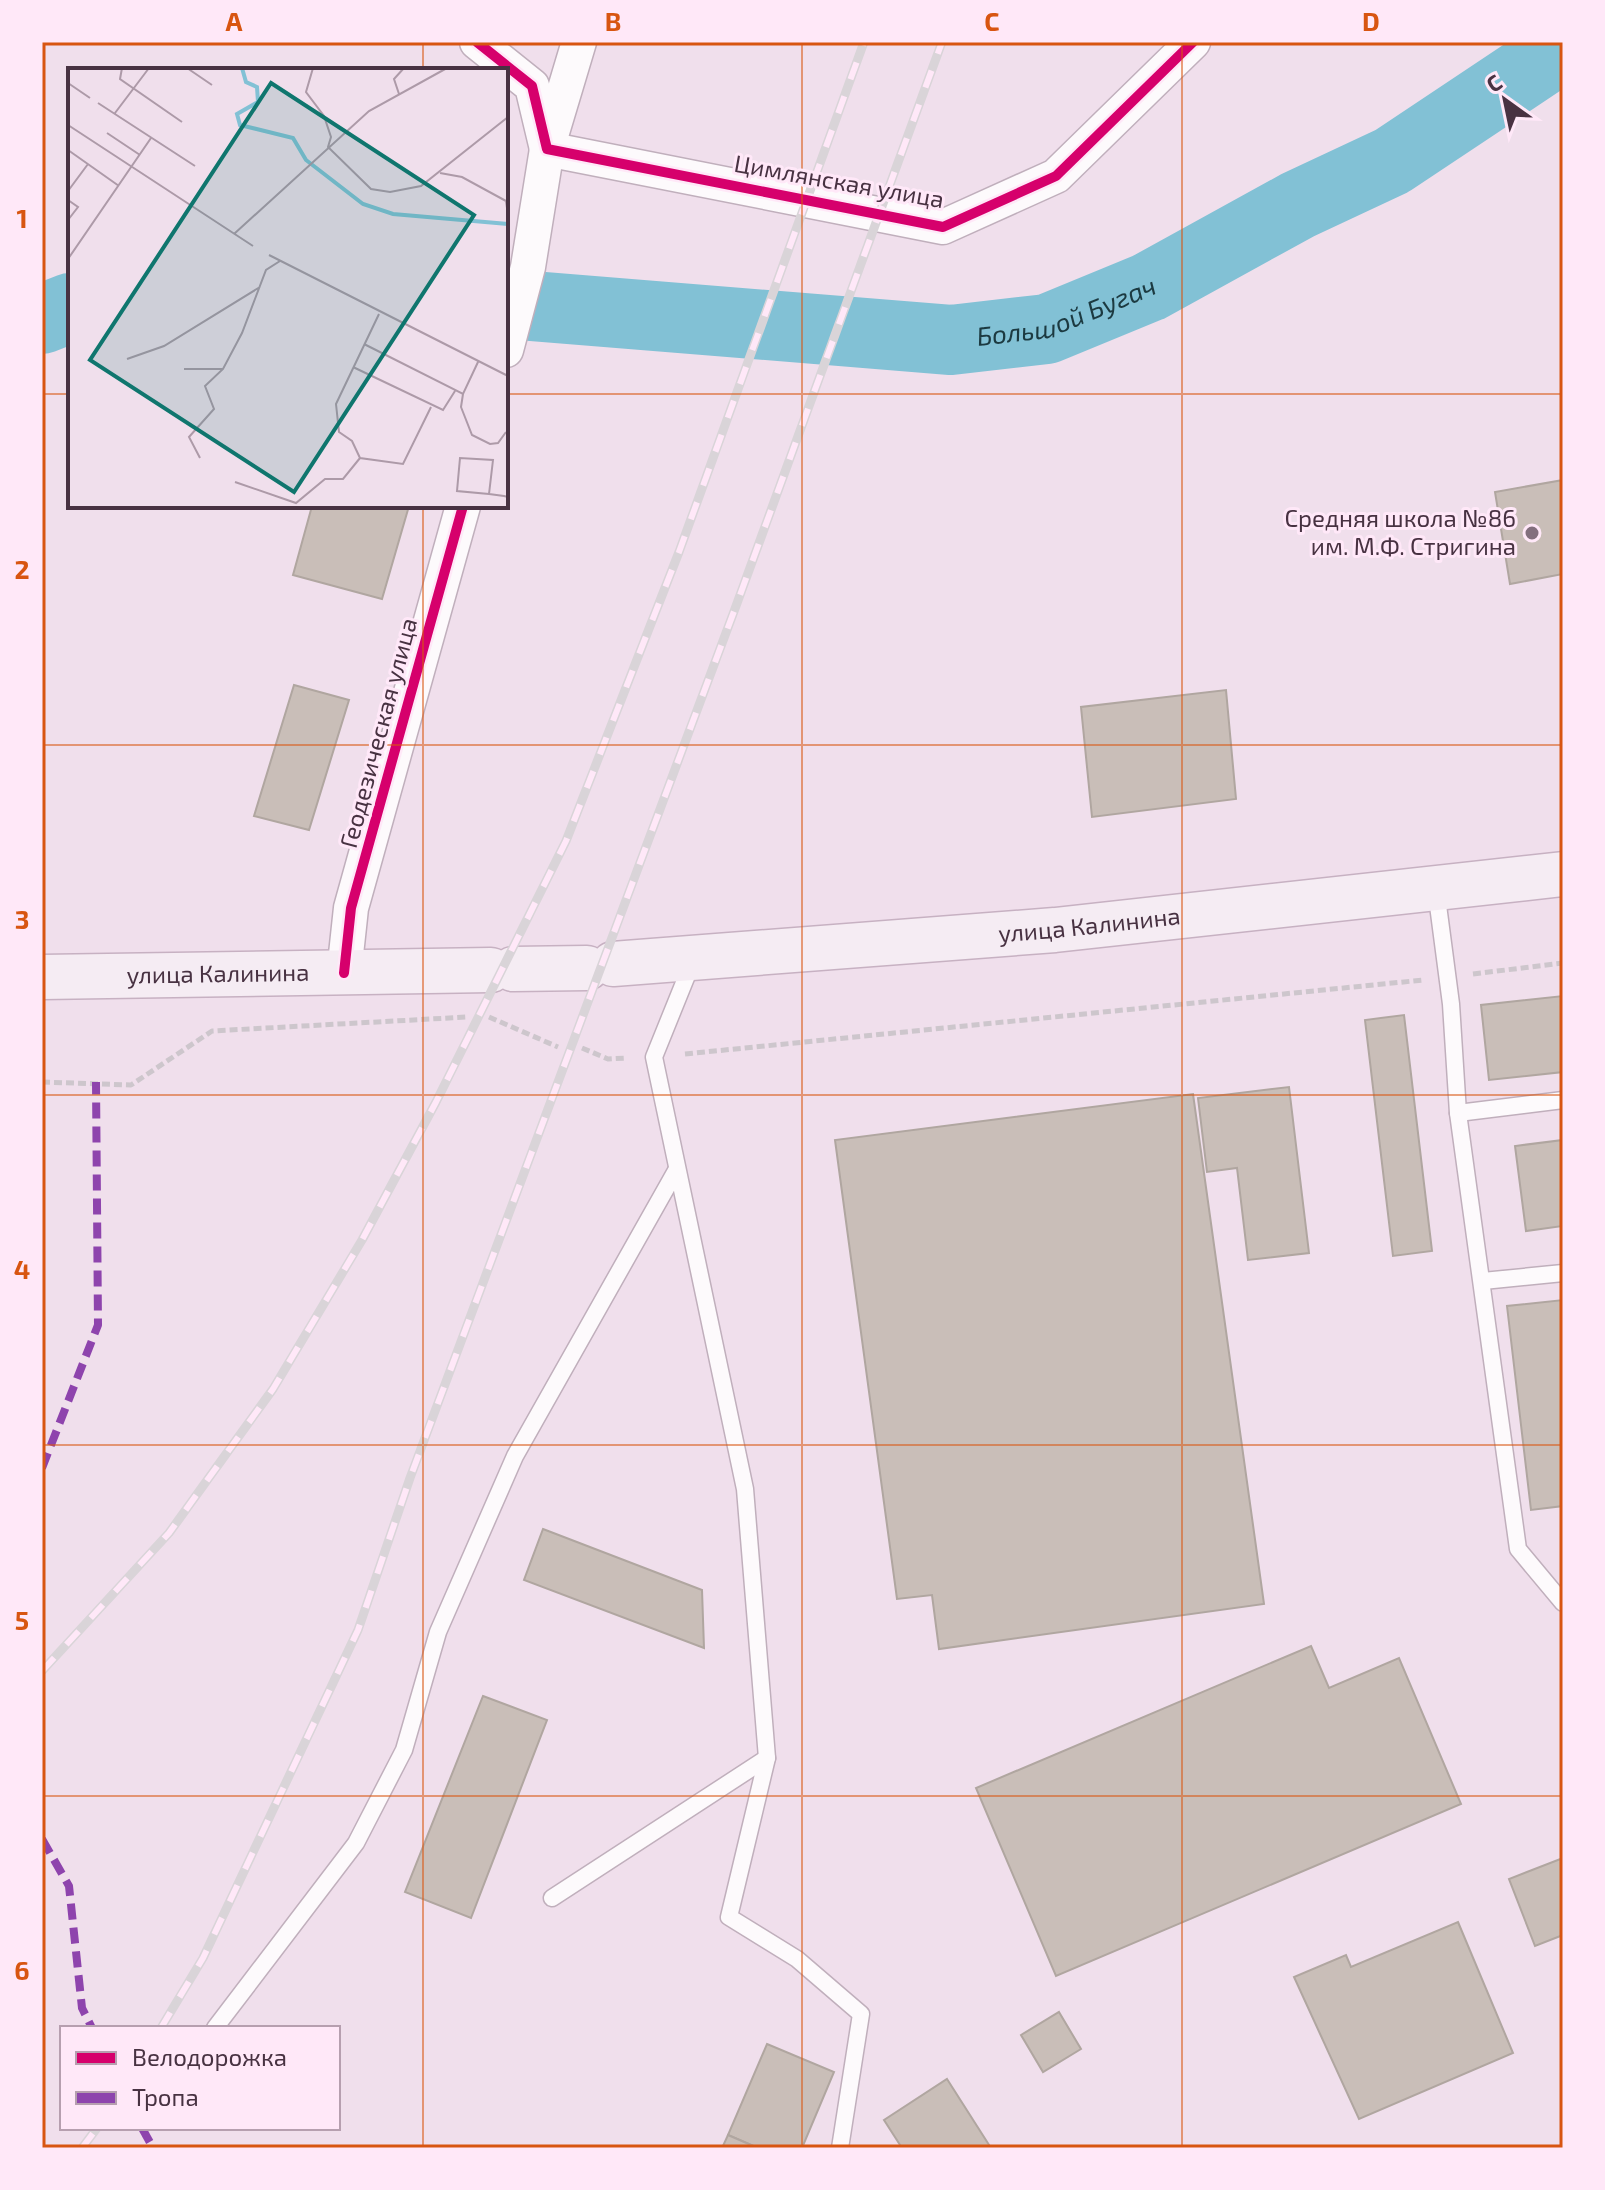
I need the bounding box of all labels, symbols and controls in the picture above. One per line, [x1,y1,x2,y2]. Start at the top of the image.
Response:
text: A [226,5,243,36]
text: B [605,5,621,36]
text: C [984,5,1000,36]
text: D [1362,5,1380,36]
north arrow [1465,60,1545,140]
inset map [68,68,508,508]
text: С [1481,68,1506,97]
street label: Цимлянская улица [732,148,946,214]
text: 1 [16,202,28,233]
water label: Большой Бугач [975,269,1160,351]
place label: Средняя школа №86 им. М.Ф. Стригина [1284,503,1516,560]
marker: Средняя школа №86 им. М.Ф. Стригина [1523,524,1541,542]
text: 2 [14,553,30,584]
street label: Геодезическая улица [333,614,423,851]
street label: улица Калинина [997,900,1182,948]
text: 3 [15,903,29,934]
street label: улица Калинина [126,957,310,990]
text: 4 [14,1253,30,1284]
text: 5 [15,1604,29,1635]
text: 6 [14,1954,30,1985]
legend [60,2026,340,2130]
text: Велодорожка [132,2042,287,2071]
text: Тропа [132,2082,199,2111]

